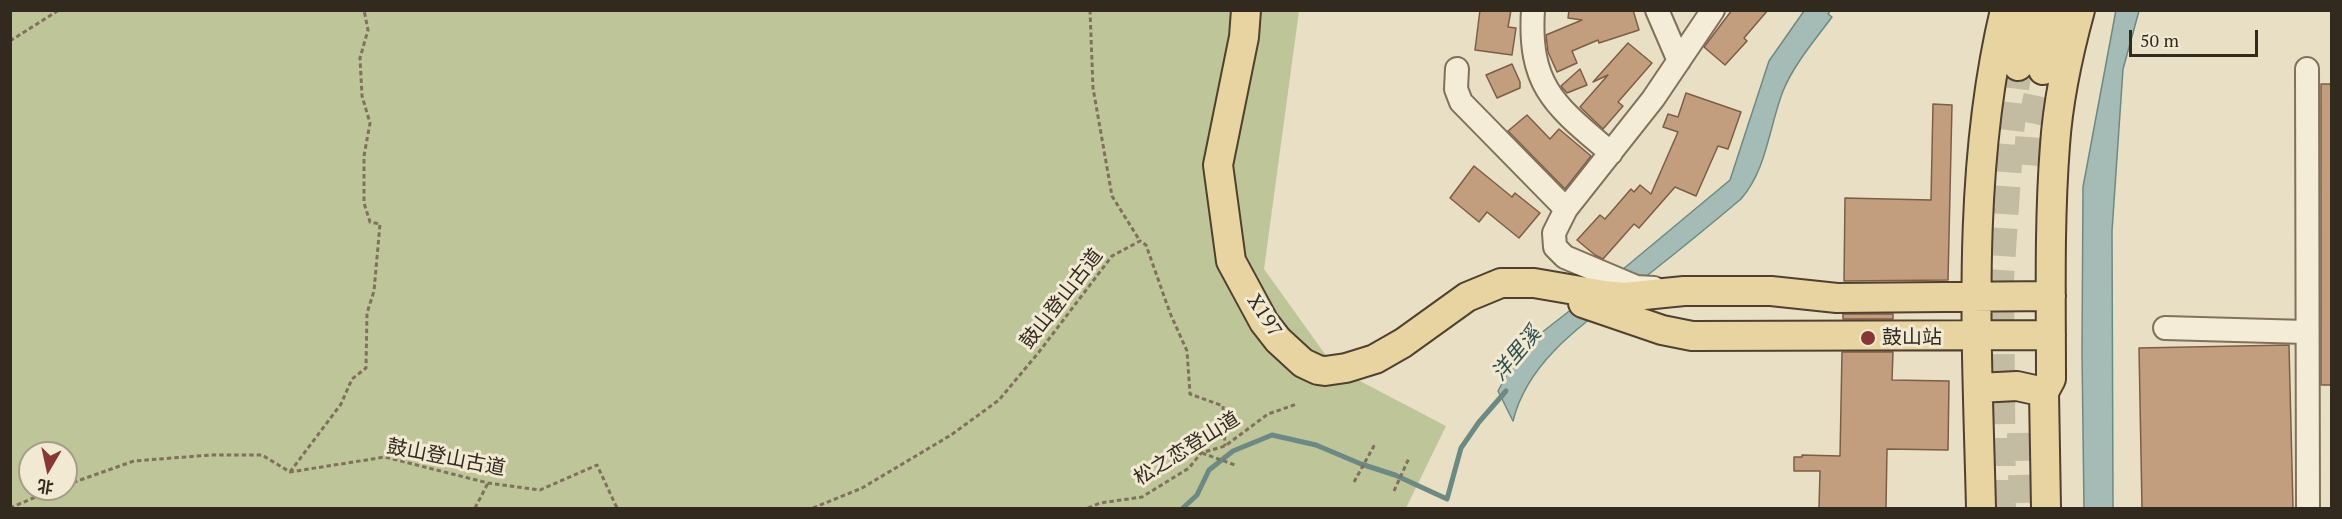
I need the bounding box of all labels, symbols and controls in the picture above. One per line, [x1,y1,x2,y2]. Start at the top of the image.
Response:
scale bar [2132,18,2261,56]
text: 50 m [2140,28,2179,52]
street label: 鼓山登山古道 [1016,244,1108,354]
street label: X197 [1242,290,1286,342]
water label: 洋里溪 [1487,322,1547,386]
place label: 鼓山站 [1882,326,1942,350]
marker: 鼓山站 [1859,329,1877,347]
street label: 松之恋登山道 [1130,407,1244,491]
street label: 鼓山登山古道 [385,435,507,481]
north arrow [18,441,78,501]
text: 北 [36,475,55,499]

